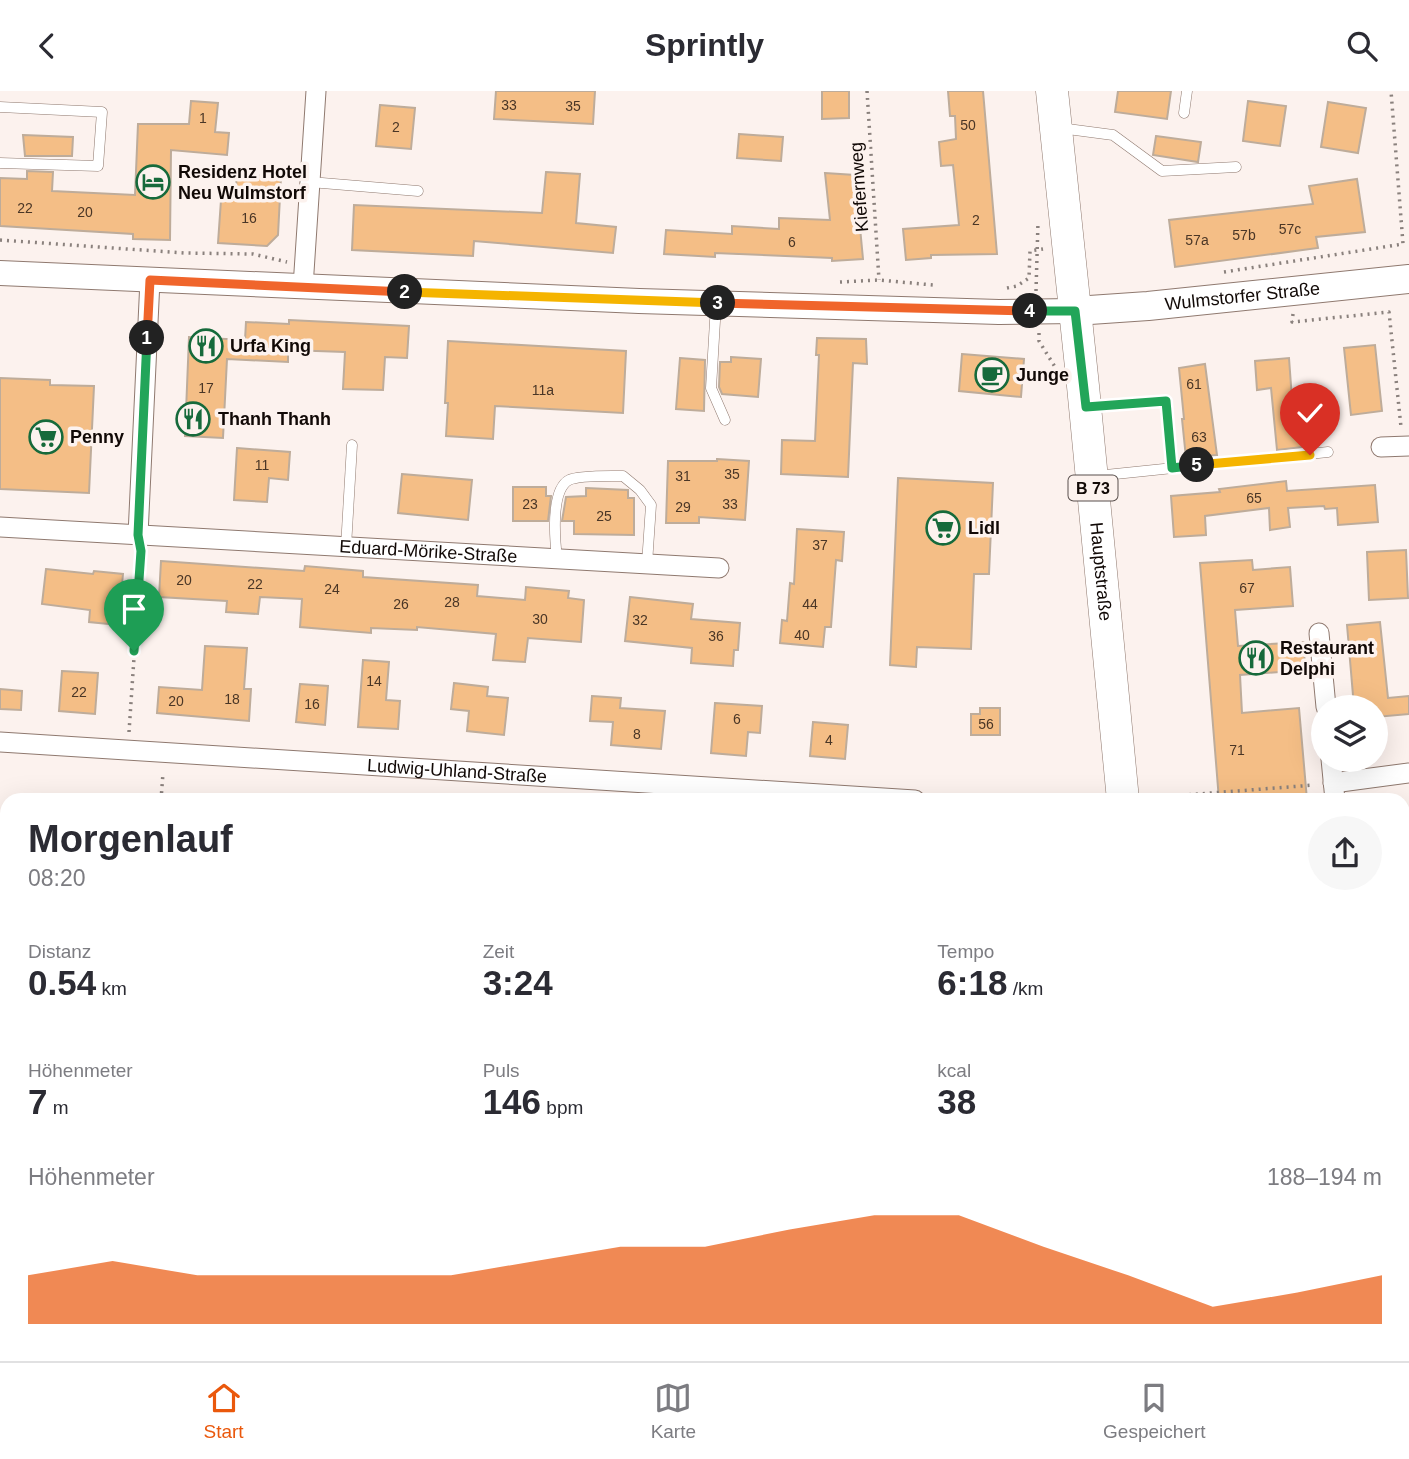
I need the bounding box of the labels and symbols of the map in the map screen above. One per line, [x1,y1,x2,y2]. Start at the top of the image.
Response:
house number: 33 [501,97,517,113]
house number: 35 [565,98,581,114]
house number: 1 [199,110,207,126]
house number: 50 [960,117,976,133]
house number: 2 [392,119,400,135]
street label: Kiefernweg [846,141,872,233]
place label: Residenz Hotel Neu Wulmstorf [178,162,307,203]
hotel icon: Residenz Hotel Neu Wulmstorf [134,163,172,201]
house number: 22 [17,200,33,216]
house number: 20 [77,204,93,220]
house number: 16 [241,210,257,226]
house number: 2 [972,212,980,228]
house number: 57c [1279,221,1301,237]
house number: 57b [1232,227,1256,243]
house number: 57a [1185,232,1209,248]
house number: 6 [788,234,796,250]
pin: 2 [388,275,422,309]
street label: Wulmstorfer Straße [1164,278,1321,314]
pin: 3 [700,285,736,321]
pin: 4 [1012,293,1048,329]
pin: 1 [130,321,164,355]
restaurant icon: Urfa King [187,327,225,365]
place label: Urfa King [230,336,311,356]
cafe icon: Junge [973,356,1011,394]
place label: Junge [1016,365,1069,385]
house number: 61 [1186,376,1202,392]
house number: 17 [198,380,214,396]
house number: 11a [532,382,554,398]
pin [1280,383,1340,455]
restaurant icon: Thanh Thanh [174,400,212,438]
place label: Thanh Thanh [218,409,331,429]
supermarket icon: Penny [27,418,65,456]
place label: Penny [70,427,124,447]
house number: 63 [1191,429,1207,445]
pin: 5 [1180,447,1214,483]
house number: 11 [255,457,269,473]
house number: 35 [724,466,740,482]
house number: 31 [675,468,691,484]
road number: B 73 [1068,475,1118,501]
house number: 65 [1246,490,1262,506]
house number: 23 [522,496,538,512]
house number: 33 [722,496,738,512]
house number: 29 [675,499,691,515]
house number: 25 [596,508,612,524]
supermarket icon: Lidl [924,509,962,547]
place label: Lidl [968,518,1000,538]
street label: Hauptstraße [1086,521,1116,622]
street label: Eduard-Mörike-Straße [339,536,518,566]
house number: 37 [812,537,828,553]
house number: 20 [176,572,192,588]
house number: 22 [247,576,263,592]
pin [104,579,164,651]
house number: 67 [1239,580,1255,596]
house number: 24 [324,581,340,597]
house number: 28 [444,594,460,610]
house number: 26 [393,596,409,612]
house number: 44 [802,596,818,612]
house number: 30 [532,611,548,627]
house number: 32 [632,612,648,628]
house number: 40 [794,627,810,643]
house number: 36 [708,628,724,644]
place label: Restaurant Delphi [1280,638,1374,679]
restaurant icon: Restaurant Delphi [1237,639,1275,677]
house number: 14 [366,673,382,689]
house number: 22 [71,684,87,700]
house number: 18 [224,691,240,707]
house number: 20 [168,693,184,709]
house number: 16 [304,696,320,712]
house number: 6 [733,711,741,727]
house number: 56 [978,716,994,732]
house number: 8 [633,726,641,742]
house number: 4 [825,732,833,748]
house number: 71 [1229,742,1245,758]
street label: Ludwig-Uhland-Straße [367,755,548,787]

